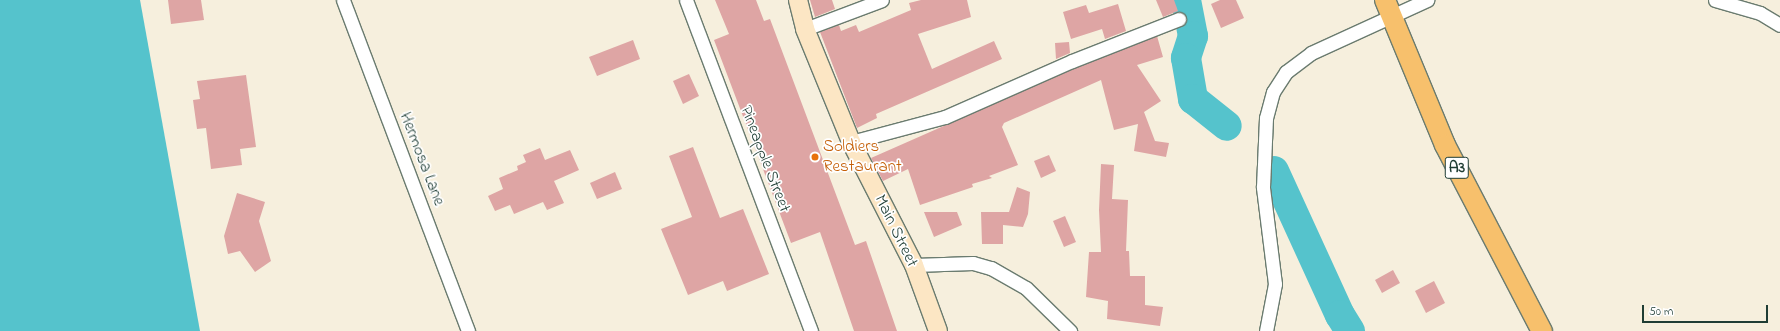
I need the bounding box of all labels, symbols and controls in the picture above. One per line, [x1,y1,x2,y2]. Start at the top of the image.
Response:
street label: Pineapple Street [735,103,795,215]
street label: Hermosa Lane [395,109,449,209]
place label: Soldiers Restaurant [823,137,902,177]
marker: Soldiers Restaurant [810,152,820,162]
road number: A3 [1444,154,1470,182]
street label: Main Street [870,191,922,271]
scale bar [1644,297,1770,323]
text: 50 m [1649,303,1673,321]

